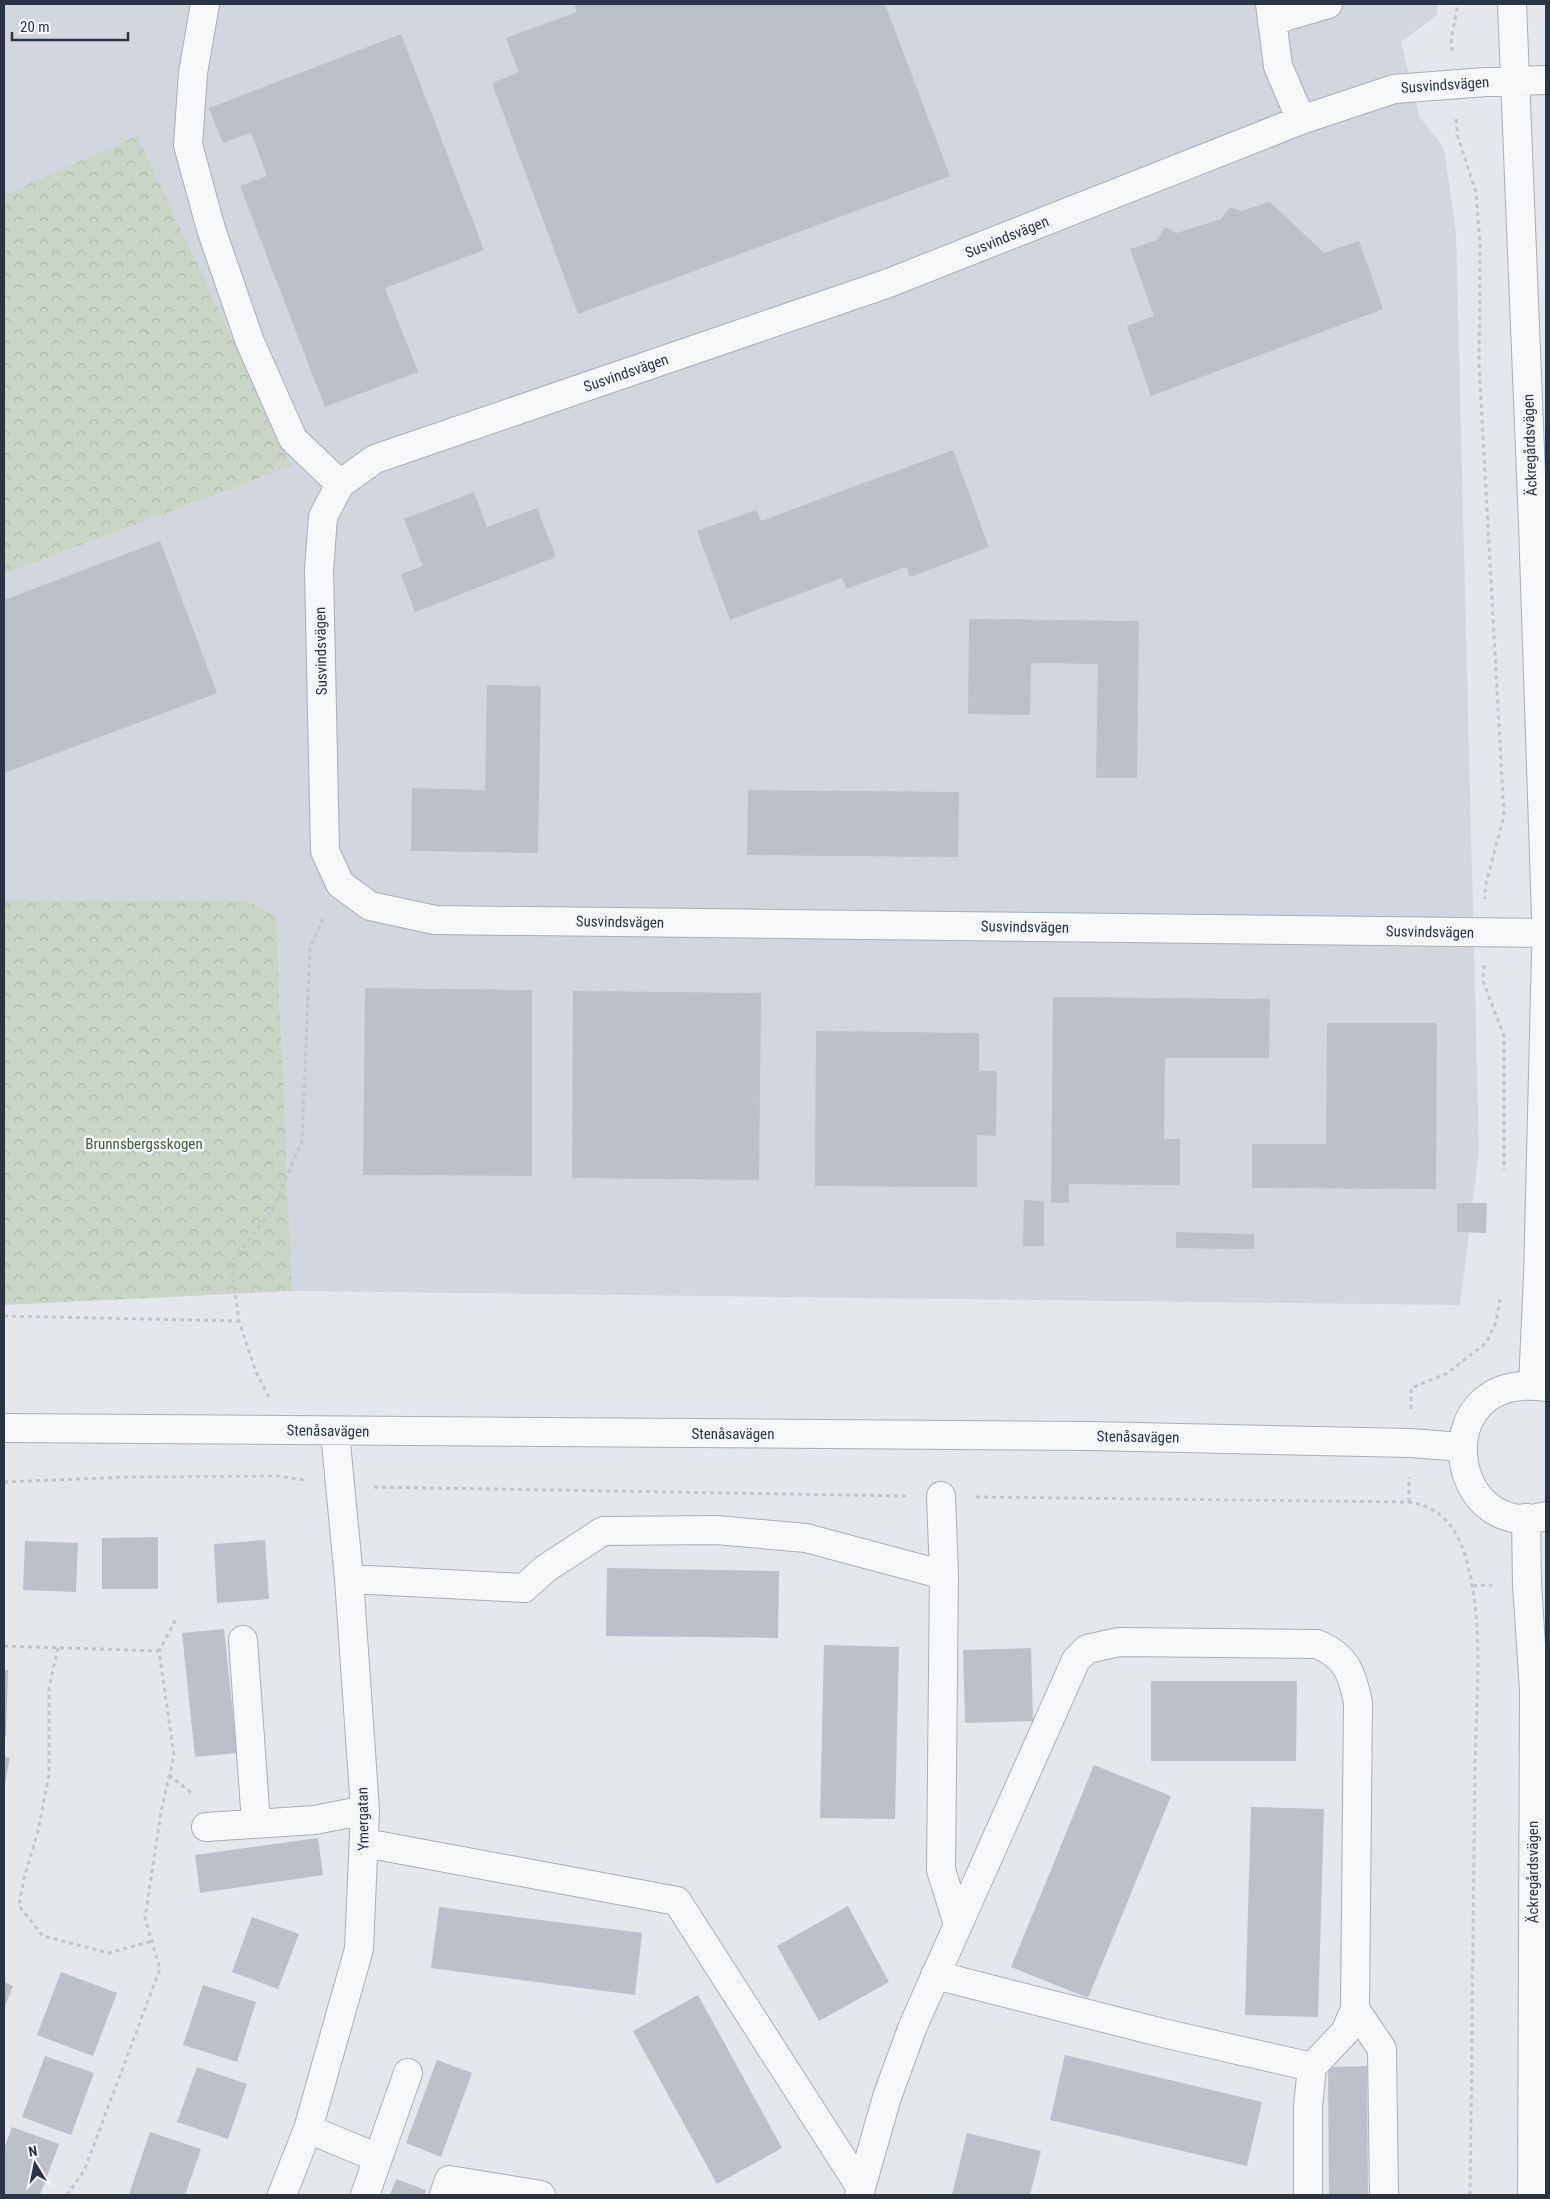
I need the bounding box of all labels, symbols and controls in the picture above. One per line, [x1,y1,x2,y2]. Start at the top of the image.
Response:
scale bar [12,10,129,42]
text: 20 m [20,18,50,36]
street label: Susvindsvägen [1400,73,1490,97]
street label: Susvindsvägen [963,212,1051,262]
street label: Susvindsvägen [581,350,671,396]
street label: Äckregårdsvägen [1519,394,1541,496]
street label: Susvindsvägen [311,607,331,695]
street label: Susvindsvägen [576,912,664,932]
street label: Susvindsvägen [981,917,1069,937]
street label: Susvindsvägen [1386,922,1474,942]
park label: Brunnsbergsskogen [85,1135,203,1153]
street label: Stenåsavägen [286,1421,370,1441]
street label: Stenåsavägen [692,1425,774,1443]
street label: Stenåsavägen [1096,1427,1180,1447]
street label: Ymergatan [353,1787,373,1851]
street label: Äckregårdsvägen [1524,1821,1542,1923]
north arrow [10,2139,60,2189]
text: N [27,2143,38,2160]

